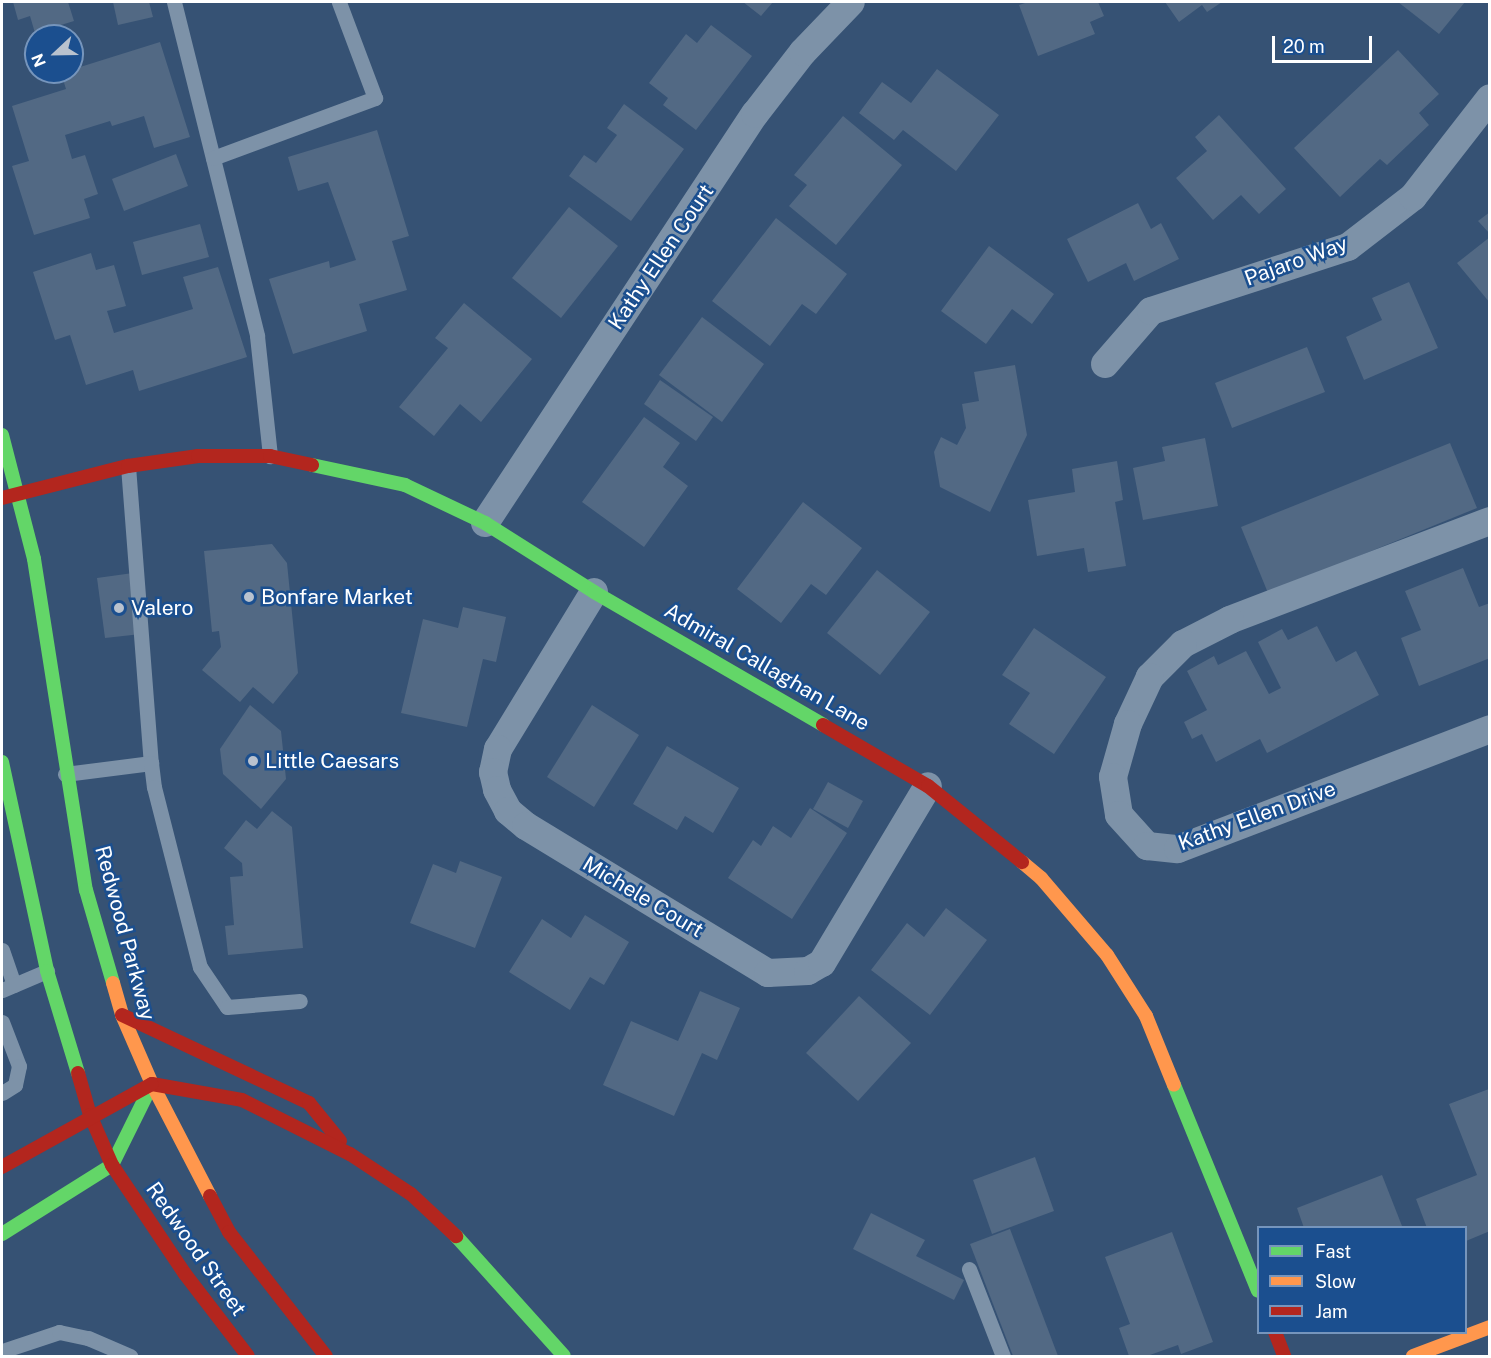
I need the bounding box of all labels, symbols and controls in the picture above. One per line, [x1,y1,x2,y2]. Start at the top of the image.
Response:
north arrow [24,24,84,84]
scale bar [1275,24,1376,62]
text: 20 m [1283,36,1325,57]
text: N [28,51,50,70]
street label: Kathy Ellen Court [603,179,719,335]
street label: Pajaro Way [1241,231,1351,291]
place label: Bonfare Market [261,584,413,610]
marker: Bonfare Market [242,590,256,604]
place label: Valero [131,595,193,621]
street label: Admiral Callaghan Lane [660,598,874,736]
marker: Valero [112,601,126,615]
place label: Little Caesars [265,748,399,774]
marker: Little Caesars [246,754,260,768]
street label: Kathy Ellen Drive [1175,776,1339,856]
street label: Redwood Parkway [90,843,160,1023]
street label: Michele Court [578,851,708,943]
street label: Redwood Street [141,1177,251,1321]
legend [1257,1226,1467,1334]
text: Fast [1315,1241,1351,1262]
text: Slow [1315,1271,1356,1292]
text: Jam [1315,1301,1348,1322]

